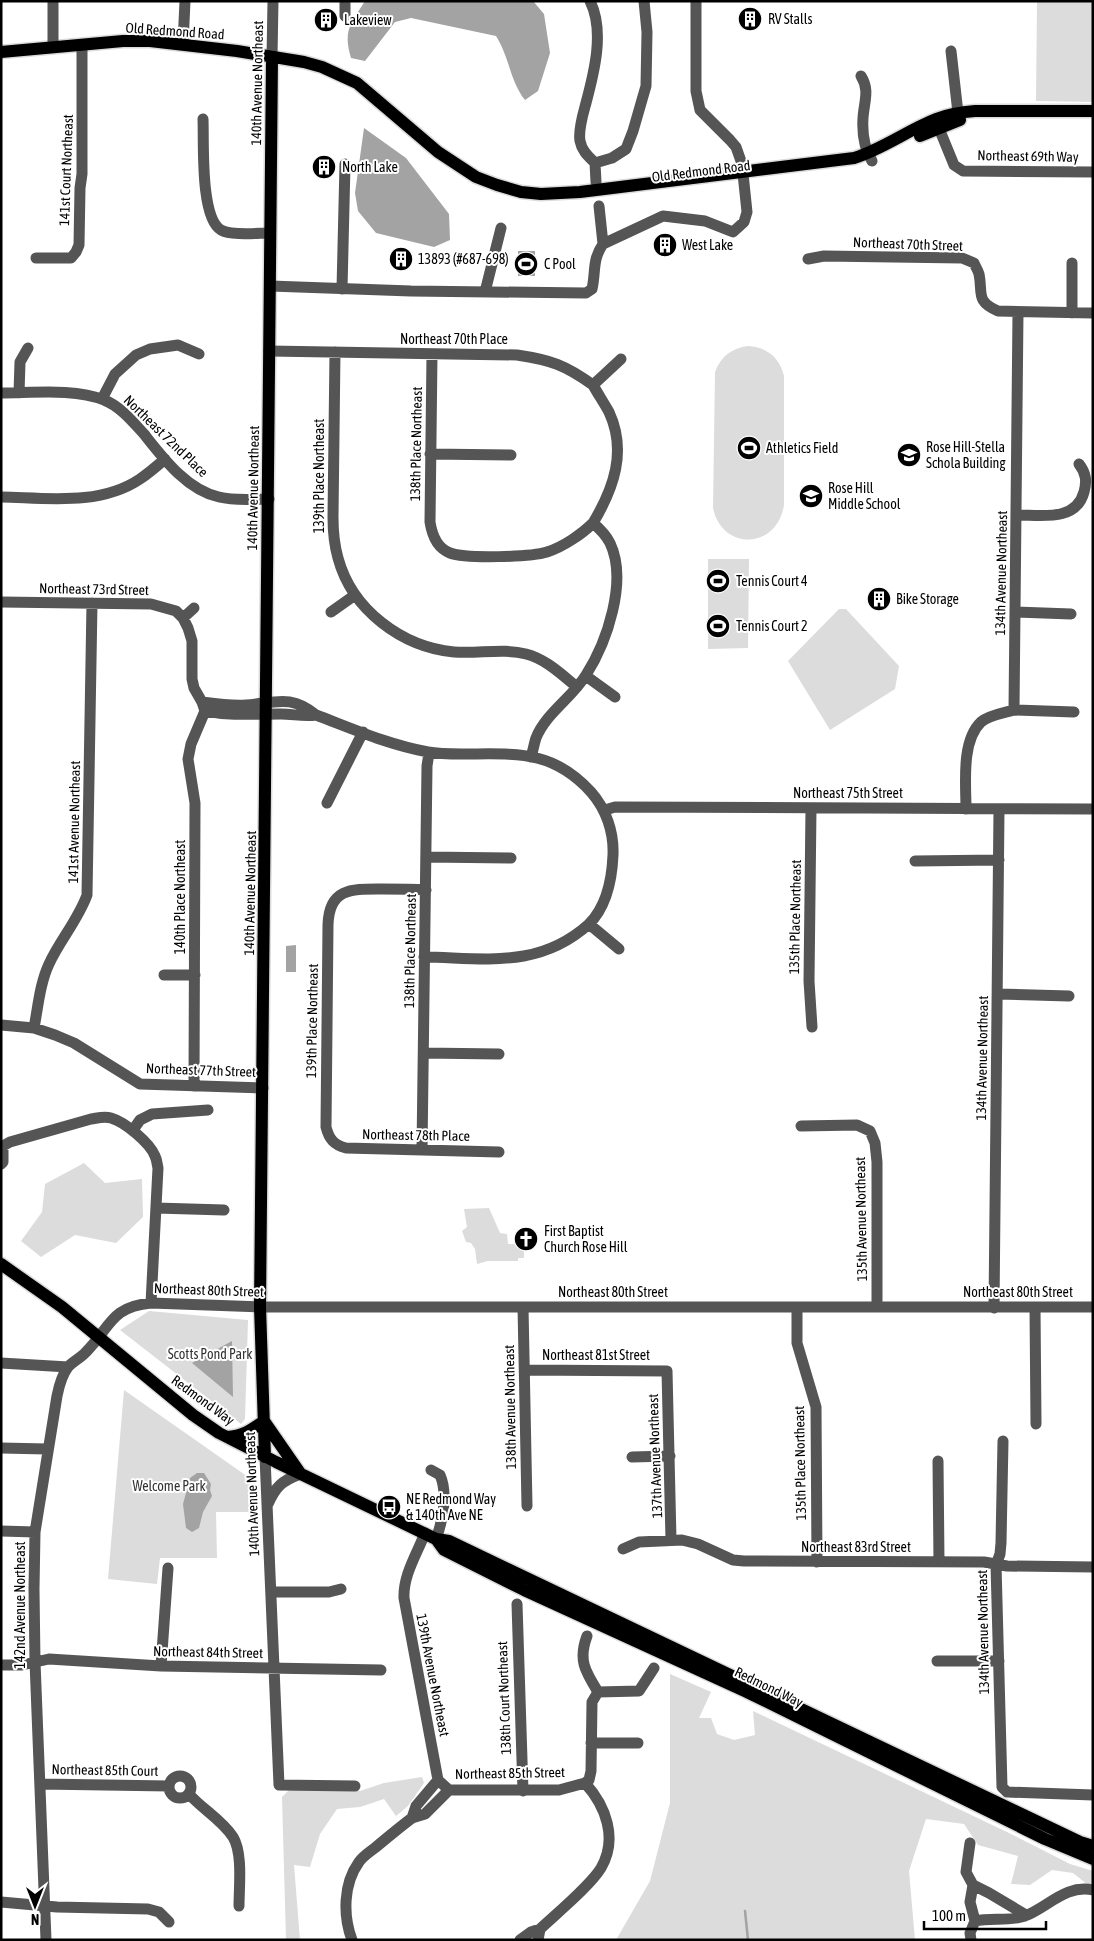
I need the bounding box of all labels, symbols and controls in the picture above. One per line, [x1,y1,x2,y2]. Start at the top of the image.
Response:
building icon: RV Stalls [737,6,763,32]
building icon: Lakeview [313,7,339,33]
place label: RV Stalls [768,11,812,27]
place label: Lakeview [344,12,392,28]
street label: Old Redmond Road [125,20,225,42]
street label: 140th Avenue Northeast [248,21,266,145]
street label: 141st Court Northeast [56,114,76,226]
street label: Northeast 69th Way [977,147,1079,165]
building icon: North Lake [311,154,337,180]
street label: Old Redmond Road [651,157,751,185]
place label: North Lake [342,159,398,175]
building icon: West Lake [652,232,678,258]
street label: Northeast 70th Street [853,234,963,254]
place label: West Lake [682,237,733,253]
building icon: 13893 (#687-698) [388,246,414,272]
place label: 13893 (#687-698) [418,251,509,267]
sports icon: C Pool [513,251,539,277]
place label: C Pool [544,256,576,272]
street label: Northeast 70th Place [400,331,508,347]
street label: 138th Place Northeast [407,387,425,501]
street label: Northeast 72nd Place [121,392,211,480]
street label: 139th Place Northeast [311,419,327,533]
street label: 140th Avenue Northeast [244,426,262,550]
sports icon: Athletics Field [736,435,762,461]
place label: Rose Hill-Stella Schola Building [926,439,1005,471]
place label: Athletics Field [766,440,838,456]
school or university icon: Rose Hill-Stella Schola Building [896,442,922,468]
place label: Rose Hill Middle School [828,480,901,512]
school or university icon: Rose Hill Middle School [798,483,824,509]
street label: 134th Avenue Northeast [992,511,1010,635]
sports icon: Tennis Court 4 [705,568,731,594]
place label: Tennis Court 4 [736,573,808,589]
street label: Northeast 73rd Street [39,580,149,598]
building icon: Bike Storage [866,586,892,612]
place label: Bike Storage [896,591,959,607]
sports icon: Tennis Court 2 [705,613,731,639]
place label: Tennis Court 2 [736,618,807,634]
street label: 141st Avenue Northeast [65,760,83,884]
street label: Northeast 75th Street [793,785,903,801]
street label: 140th Avenue Northeast [241,831,259,955]
street label: 140th Place Northeast [172,840,188,954]
street label: 135th Place Northeast [786,860,804,974]
street label: 138th Place Northeast [401,894,419,1008]
street label: 139th Place Northeast [303,964,321,1078]
street label: 134th Avenue Northeast [973,996,991,1120]
street label: Northeast 77th Street [146,1060,256,1080]
street label: Northeast 78th Place [362,1126,470,1144]
street label: 135th Avenue Northeast [852,1157,870,1281]
place label: First Baptist Church Rose Hill [544,1223,628,1255]
church icon: First Baptist Church Rose Hill [513,1226,539,1252]
street label: Northeast 80th Street [154,1280,264,1300]
street label: Northeast 80th Street [558,1284,668,1300]
street label: Northeast 80th Street [963,1284,1073,1300]
street label: 138th Avenue Northeast [501,1345,519,1469]
park label: Scotts Pond Park [168,1346,252,1362]
street label: Northeast 81st Street [542,1347,650,1363]
street label: Redmond Way [168,1372,238,1428]
street label: 137th Avenue Northeast [645,1393,665,1519]
street label: 135th Place Northeast [791,1406,809,1520]
street label: 140th Avenue Northeast [242,1431,262,1557]
park label: Welcome Park [132,1478,206,1494]
place label: NE Redmond Way & 140th Ave NE [406,1491,496,1523]
bus stop icon: NE Redmond Way & 140th Ave NE [376,1494,402,1520]
street label: Northeast 83rd Street [801,1539,911,1555]
street label: 142nd Avenue Northeast [12,1541,28,1669]
street label: 134th Avenue Northeast [974,1570,992,1694]
street label: 139th Avenue Northeast [413,1612,453,1738]
street label: 138th Court Northeast [494,1641,514,1755]
street label: Northeast 84th Street [153,1643,263,1661]
street label: Redmond Way [732,1664,806,1710]
street label: Northeast 85th Court [51,1761,159,1779]
street label: Northeast 85th Street [455,1764,565,1782]
north arrow [10,1881,60,1931]
scale bar [924,1898,1046,1930]
text: 100 m [932,1907,966,1924]
text: N [31,1911,39,1927]

